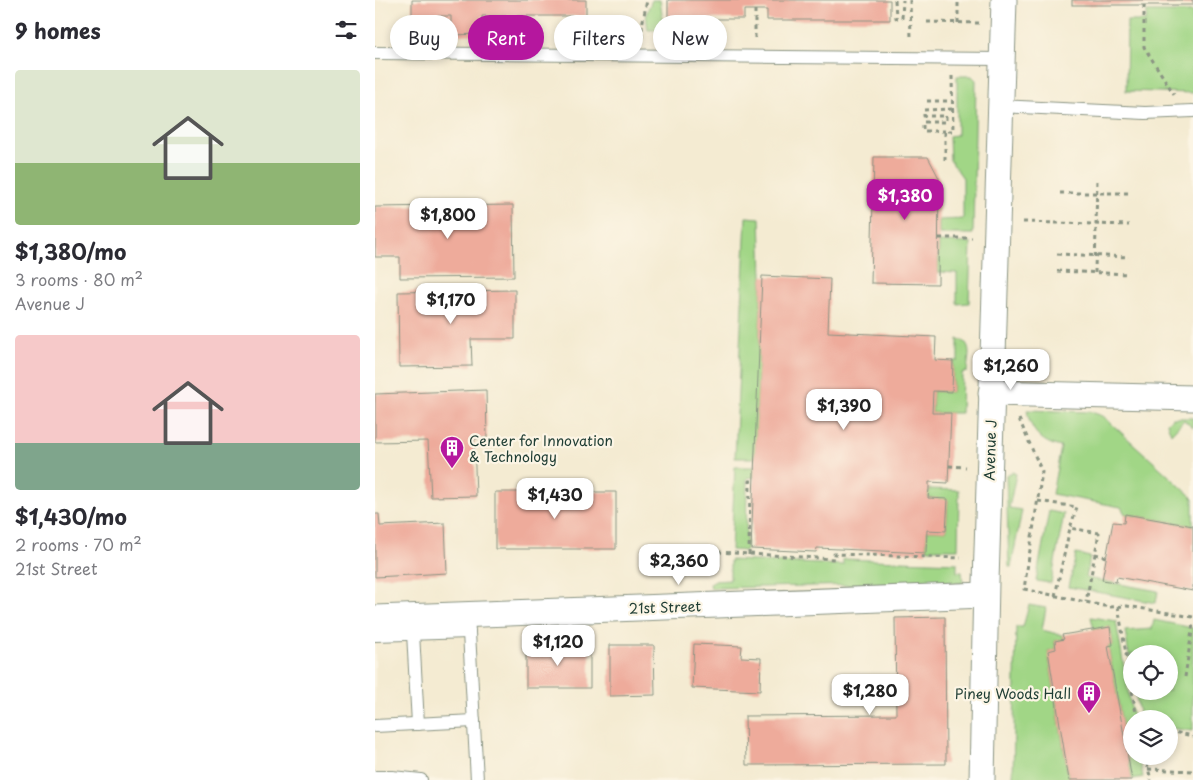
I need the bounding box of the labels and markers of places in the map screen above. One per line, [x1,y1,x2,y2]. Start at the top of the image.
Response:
pin: $1,380 [864,178,946,221]
pin: $1,800 [407,198,489,240]
pin: $1,170 [410,282,492,325]
pin: $1,260 [970,348,1052,391]
pin: $1,390 [803,388,885,431]
place label: Center for Innovation & Technology [469,430,613,467]
building icon: Center for Innovation & Technology [439,435,465,469]
pin: $1,430 [514,478,596,520]
pin: $2,360 [638,544,720,586]
pin: $1,120 [517,624,599,667]
pin: $1,280 [829,674,911,716]
building icon: Piney Woods Hall [1076,680,1102,714]
place label: Piney Woods Hall [955,683,1071,704]

